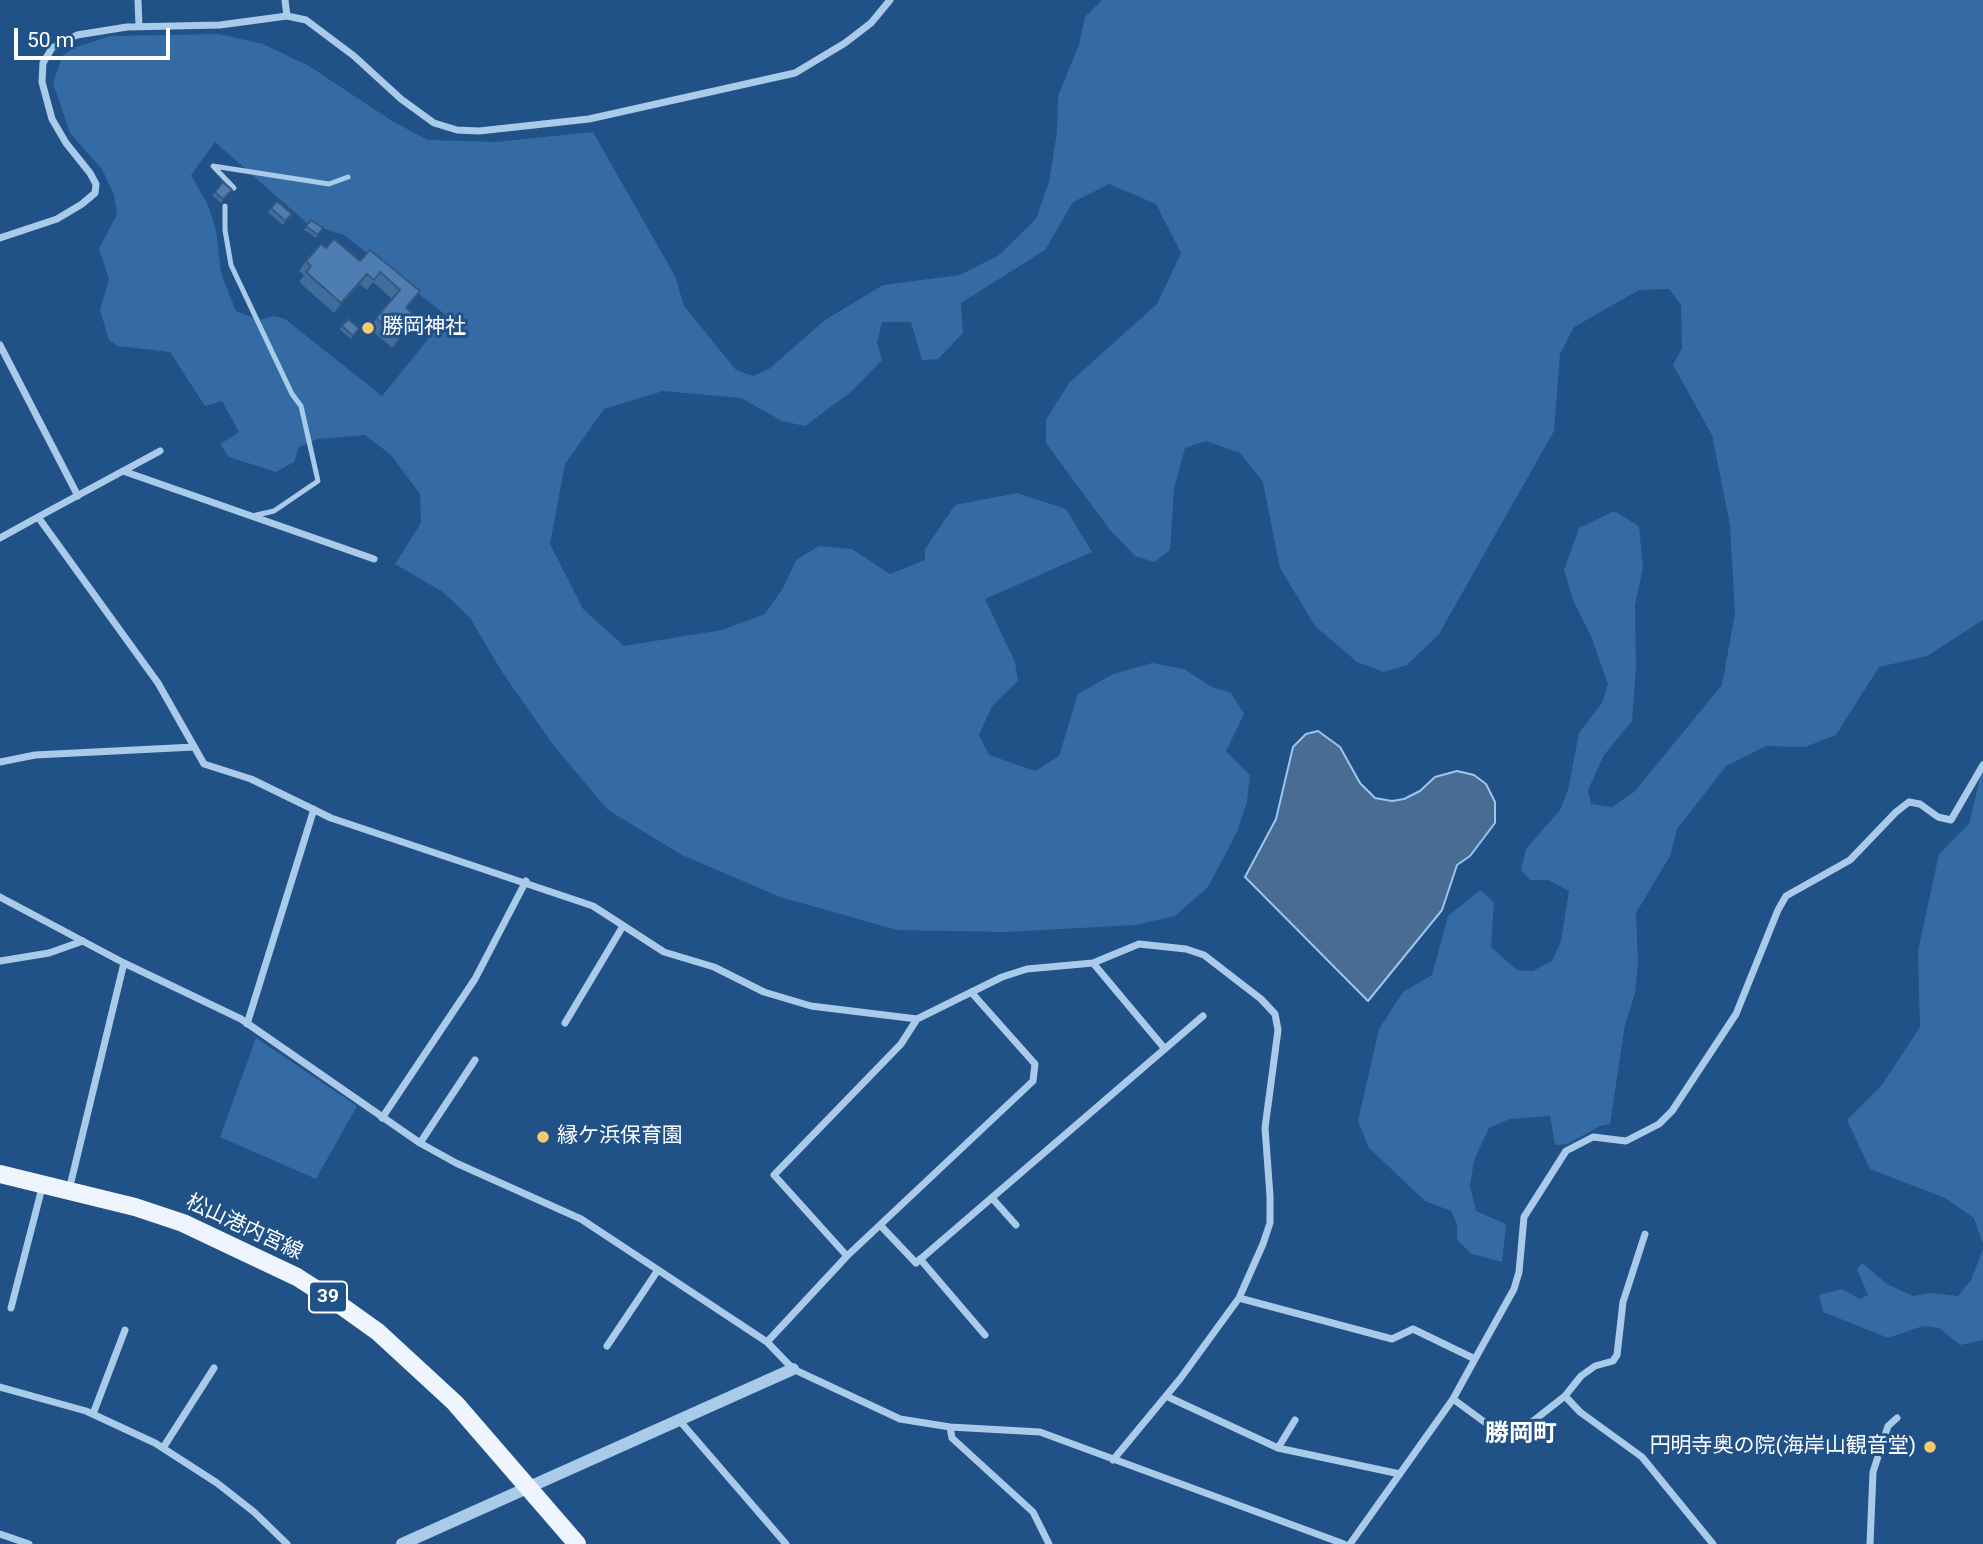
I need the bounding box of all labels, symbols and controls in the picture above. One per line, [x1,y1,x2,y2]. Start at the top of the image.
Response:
scale bar [18,14,173,58]
text: 50 m [27,28,74,52]
place label: 勝岡神社 [382,315,466,341]
marker: 勝岡神社 [360,320,376,336]
place label: 縁ケ浜保育園 [557,1124,683,1150]
marker: 縁ケ浜保育園 [535,1129,551,1145]
street label: 松山港内宮線 [182,1190,306,1266]
road number: 39 [309,1282,347,1312]
district label: 勝岡町 [1485,1421,1557,1449]
place label: 円明寺奥の院(海岸山観音堂) [1650,1434,1916,1460]
marker: 円明寺奥の院(海岸山観音堂) [1922,1439,1938,1455]

